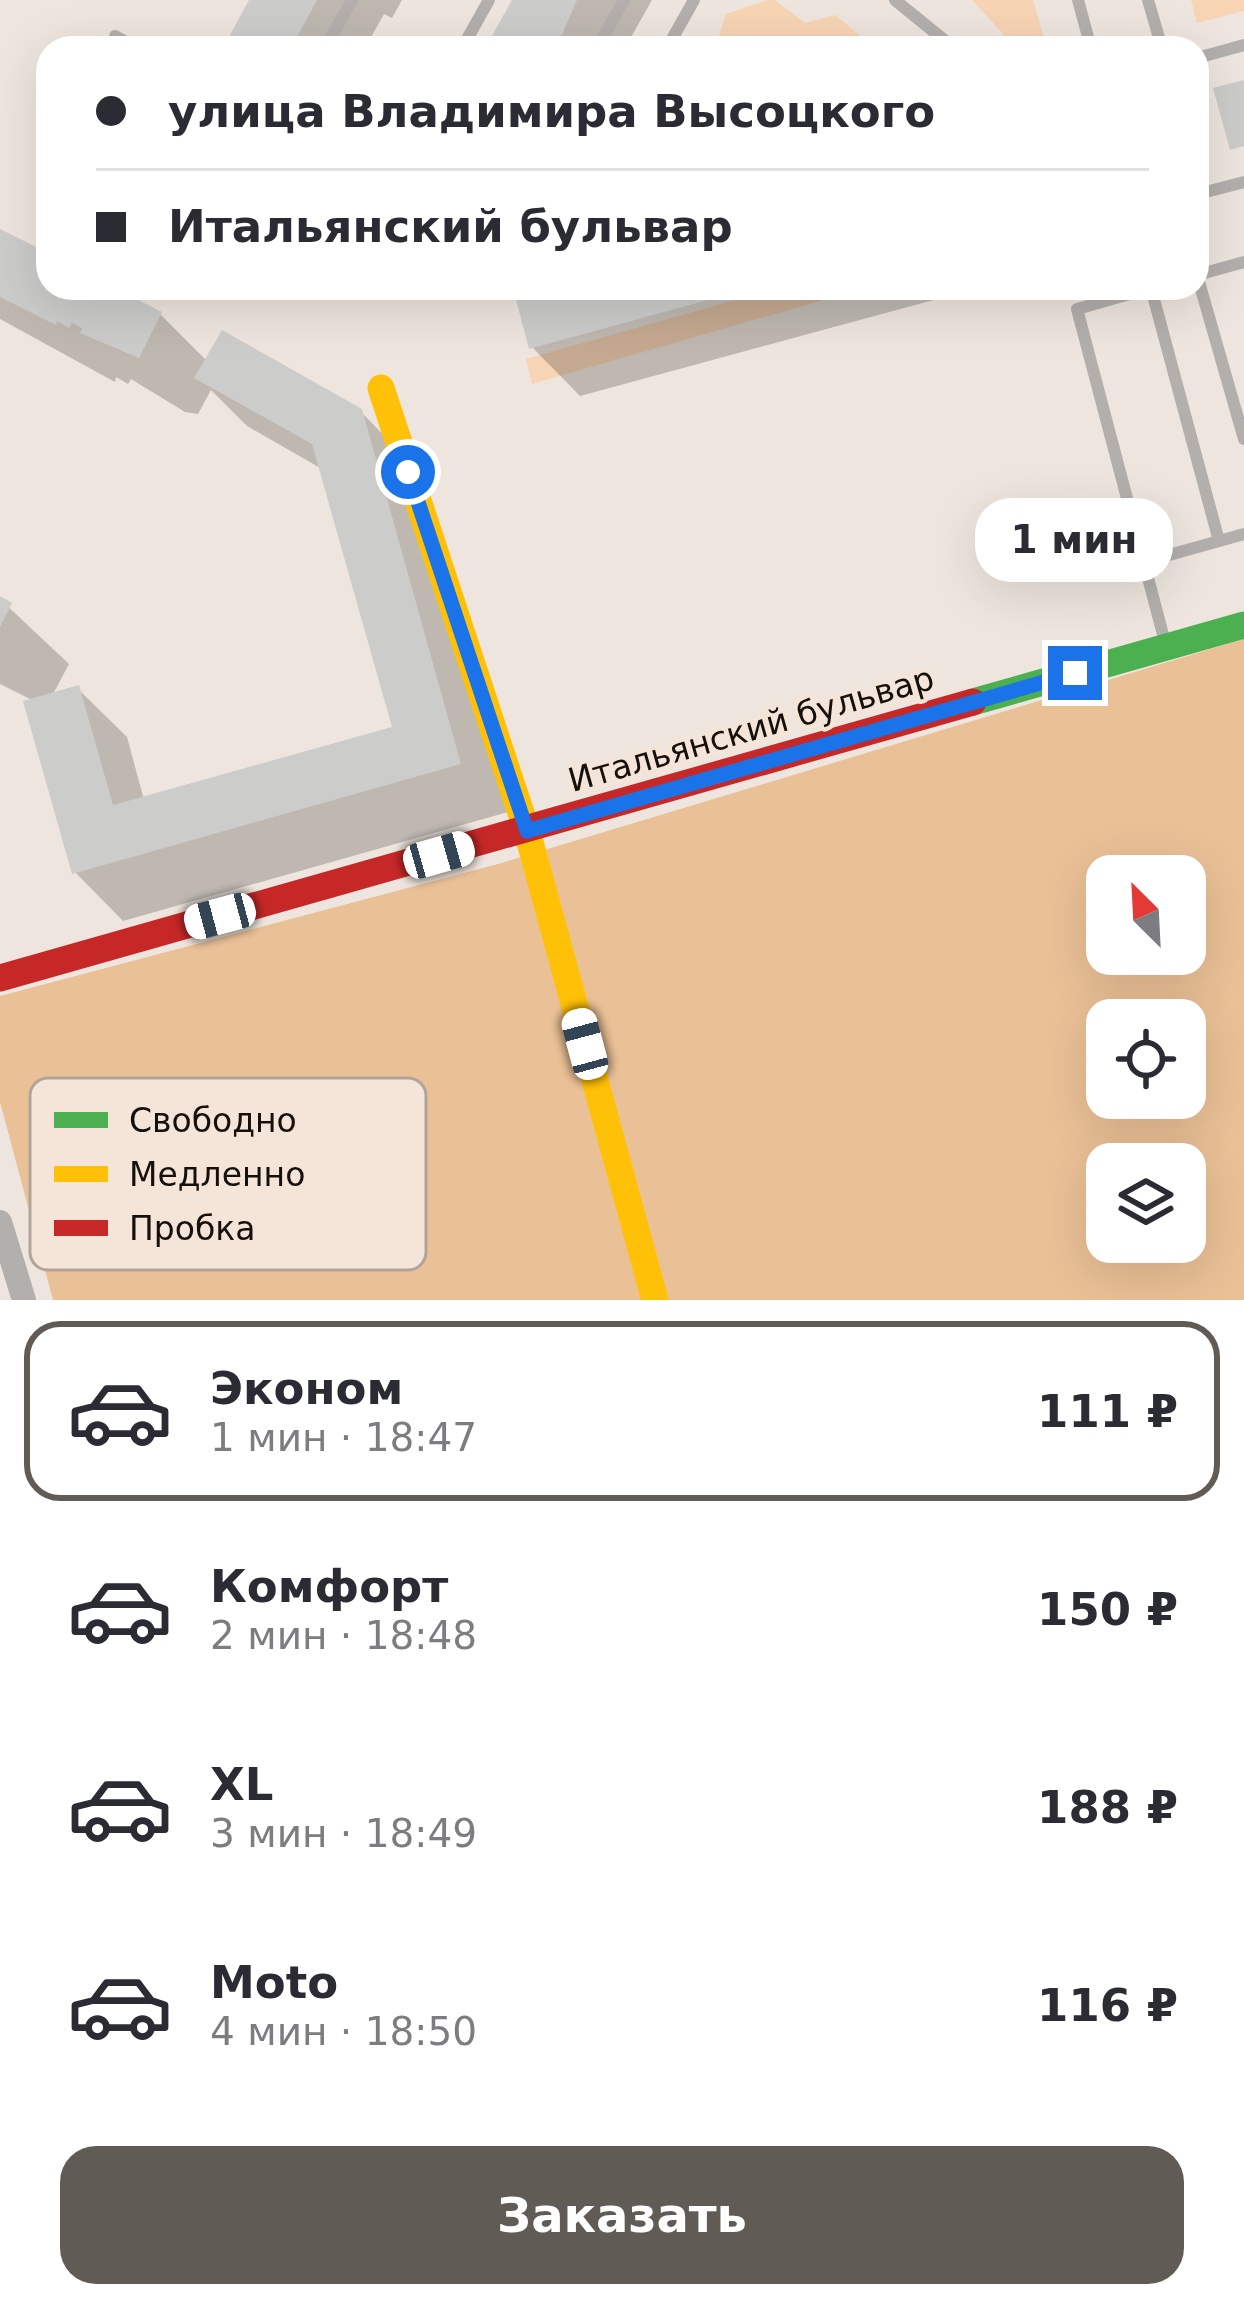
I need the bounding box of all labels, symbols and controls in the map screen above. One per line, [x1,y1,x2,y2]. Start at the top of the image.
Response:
text: улица Владимира Высоцкого [168,85,935,138]
text: Итальянский бульвар [168,200,733,253]
route start [381,445,435,499]
callout: 1 мин [976,499,1174,583]
text: 1 мин [1011,517,1137,562]
route end [1048,646,1102,700]
street label: Итальянский бульвар [564,658,938,800]
car [399,828,479,882]
north arrow [1086,855,1206,975]
map controls [1086,855,1206,1263]
car [181,889,259,943]
button: locate [1086,999,1206,1119]
car [558,1005,612,1083]
legend [30,1078,426,1270]
text: Свободно [129,1101,297,1140]
button: layers [1086,1143,1206,1263]
text: Медленно [129,1155,305,1194]
text: Пробка [129,1209,255,1248]
icon: car [66,1357,174,1465]
text: Эконом [210,1362,403,1415]
text: 111 ₽ [1037,1385,1178,1438]
text: 1 мин · 18:47 [210,1415,477,1460]
icon: car [66,1555,174,1663]
text: Комфорт [210,1560,448,1613]
text: 150 ₽ [1037,1583,1178,1636]
text: 2 мин · 18:48 [210,1613,477,1658]
icon: car [66,1753,174,1861]
text: XL [210,1758,273,1811]
text: 188 ₽ [1037,1781,1178,1834]
text: 3 мин · 18:49 [210,1811,477,1856]
icon: car [66,1951,174,2059]
text: Moto [210,1956,338,2009]
text: 116 ₽ [1037,1979,1178,2032]
text: 4 мин · 18:50 [210,2009,477,2054]
button: Заказать [60,2146,1184,2284]

